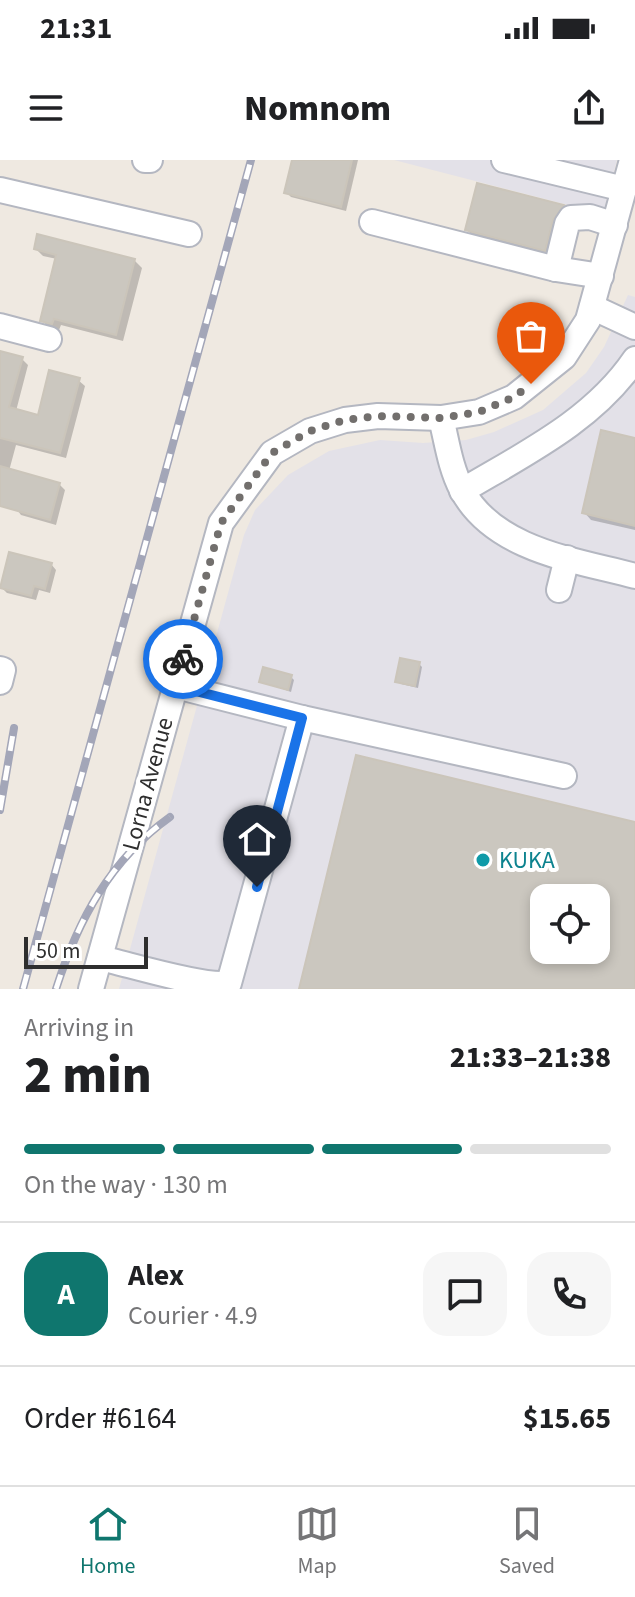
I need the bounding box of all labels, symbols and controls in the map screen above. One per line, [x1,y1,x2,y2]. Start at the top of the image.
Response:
text: 21:31 [40,7,112,50]
text: Nomnom [244,83,391,134]
icon: menu [24,86,68,130]
icon: share [567,86,611,130]
pin [497,302,565,384]
icon: bag [509,314,553,358]
courier [143,619,223,699]
icon: bike [161,637,205,681]
street label: Lorna Avenue [113,713,183,855]
pin [223,805,291,887]
icon: home [235,817,279,861]
place label: KUKA [499,843,555,878]
marker: KUKA [474,851,492,869]
map controls [530,884,610,964]
button: locate [530,884,610,964]
scale bar [24,933,148,969]
text: 50 m [36,935,81,967]
text: Arriving in [24,1009,134,1046]
text: 21:33–21:38 [450,1036,611,1079]
text: 2 min [24,1039,152,1113]
text: On the way · 130 m [24,1166,228,1203]
button: chat [423,1252,507,1336]
button: phone [527,1252,611,1336]
text: Alex [128,1254,184,1297]
text: A [57,1273,75,1316]
text: Courier · 4.9 [128,1297,258,1334]
text: Order #6164 [24,1397,177,1440]
text: $15.65 [523,1397,611,1440]
tab: Home [80,1502,135,1582]
tab: Map [295,1502,339,1582]
tab: Saved [499,1502,555,1582]

